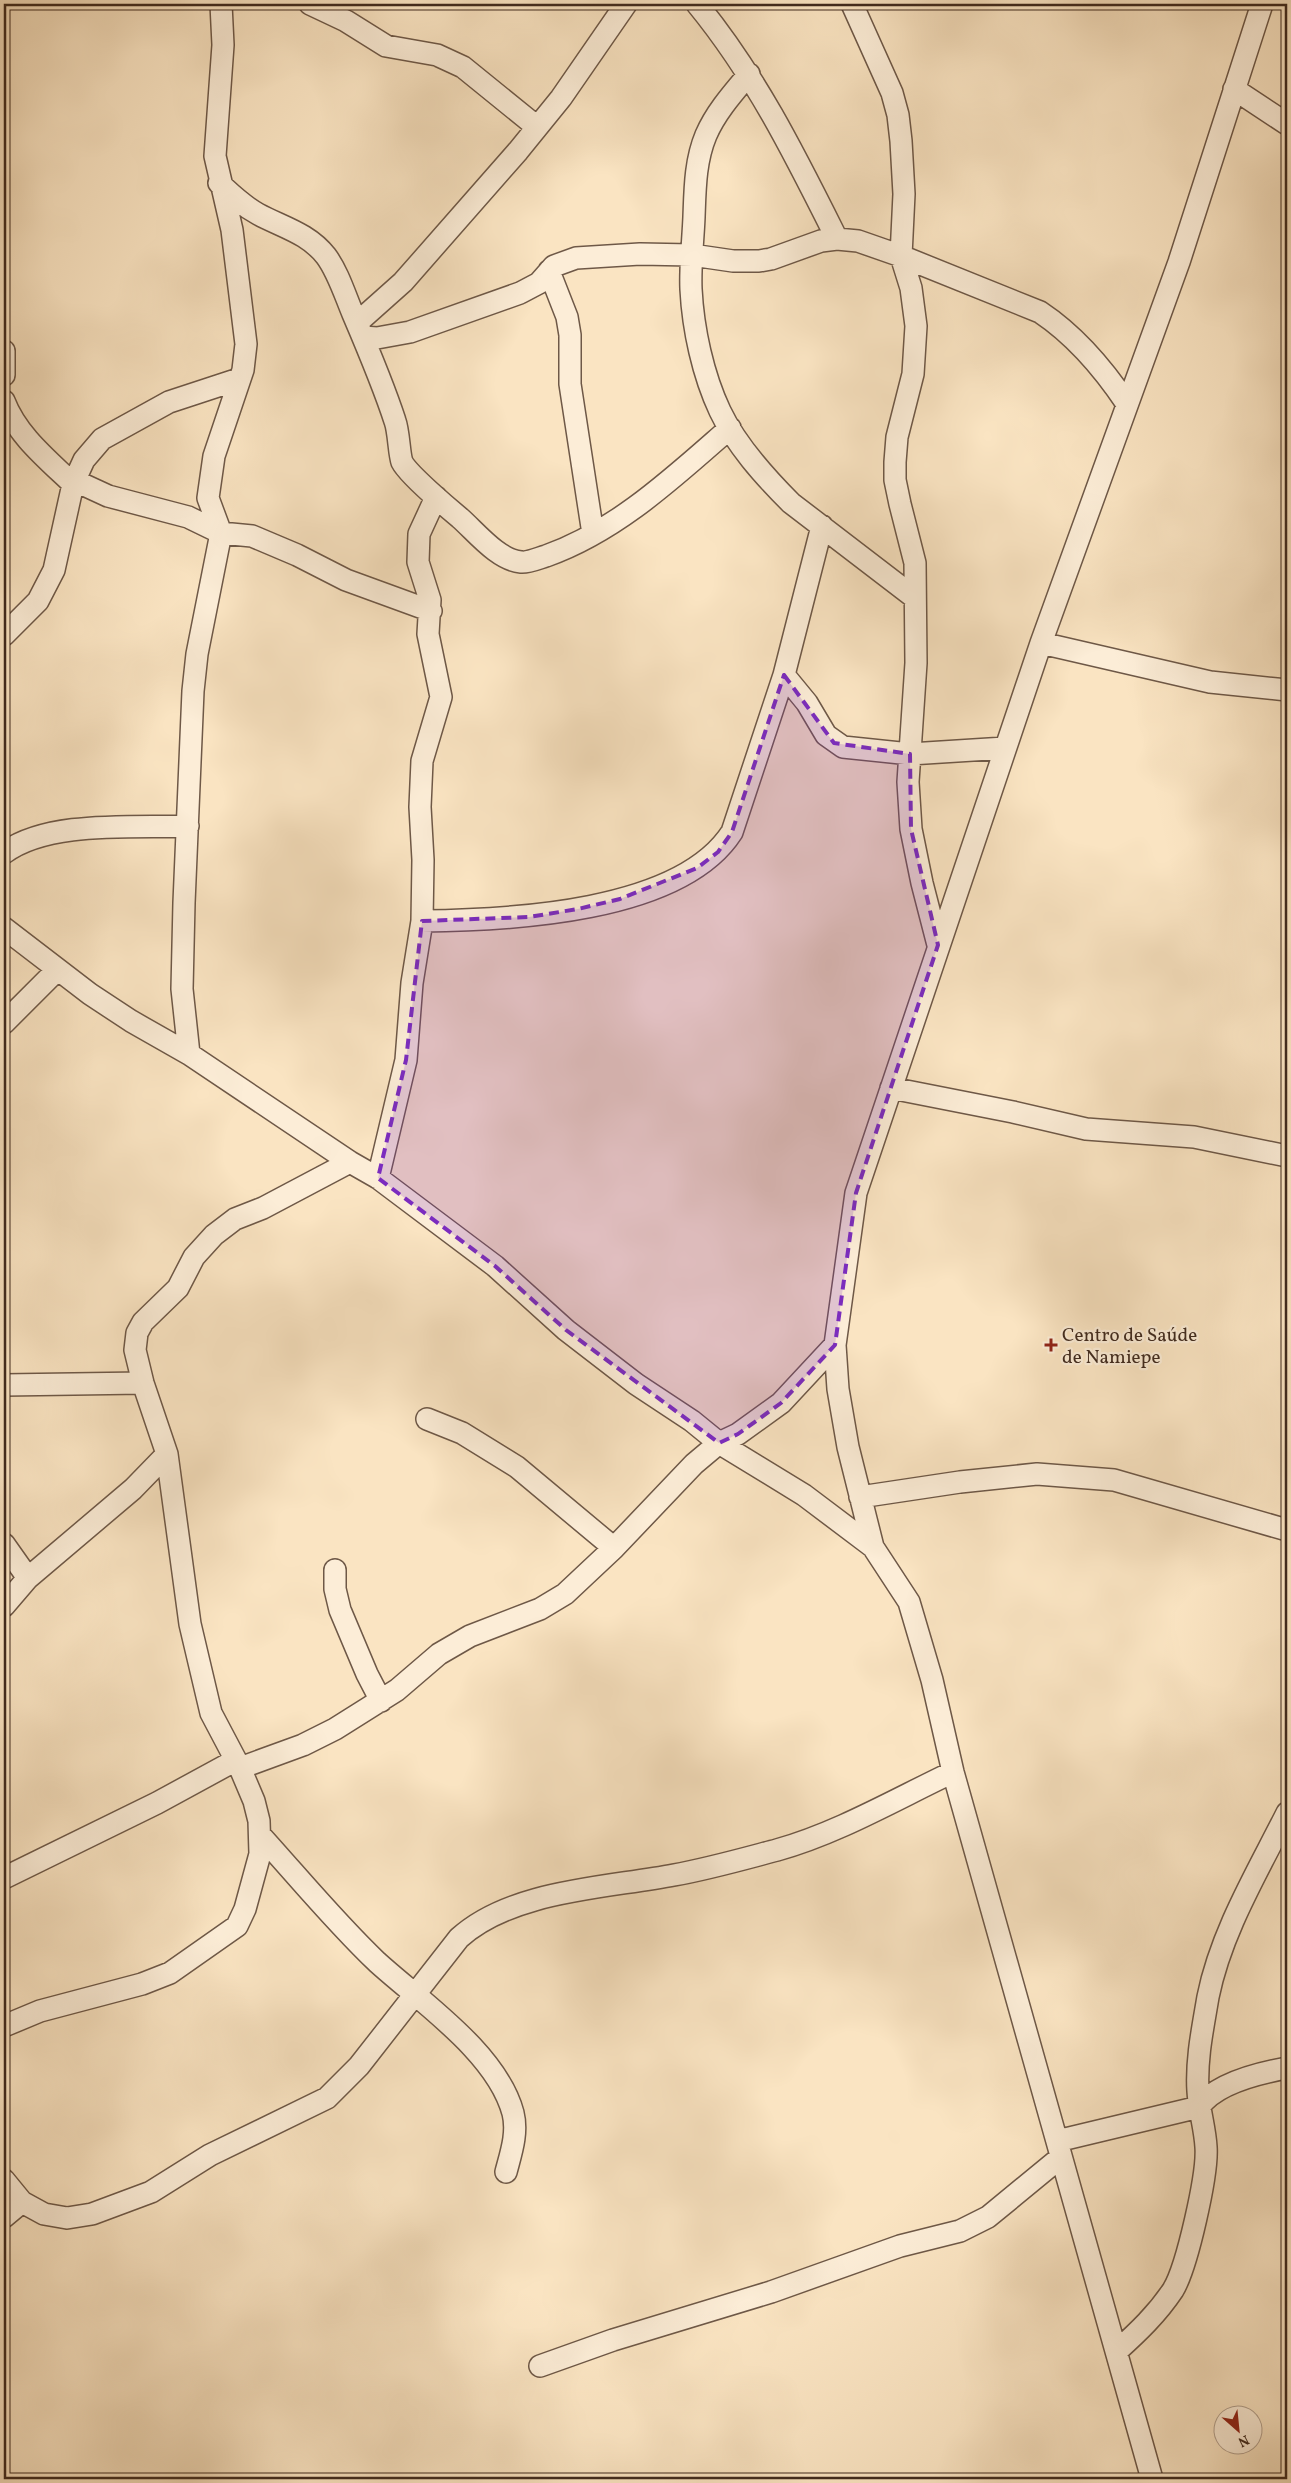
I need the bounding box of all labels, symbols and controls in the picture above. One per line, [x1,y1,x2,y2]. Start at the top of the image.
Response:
place label: Centro de Saúde de Namiepe [1062,1323,1197,1371]
marker: Centro de Saúde de Namiepe [1044,1338,1058,1352]
north arrow [1214,2406,1264,2456]
text: N [1234,2429,1252,2451]

